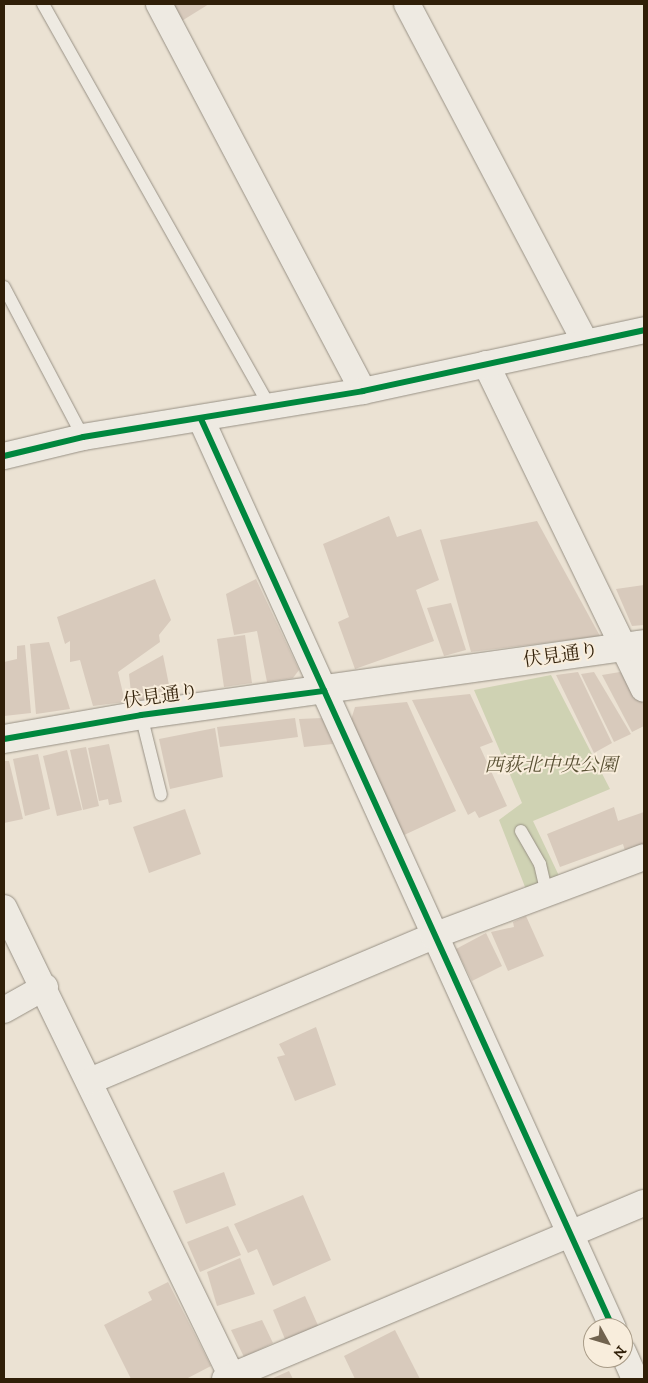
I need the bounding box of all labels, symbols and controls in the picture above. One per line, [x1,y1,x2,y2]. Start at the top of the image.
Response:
street label: 伏見通り [522,639,600,673]
street label: 伏見通り [122,680,200,714]
park label: 西荻北中央公園 [485,755,617,777]
north arrow [583,1318,633,1368]
text: N [608,1342,629,1362]

